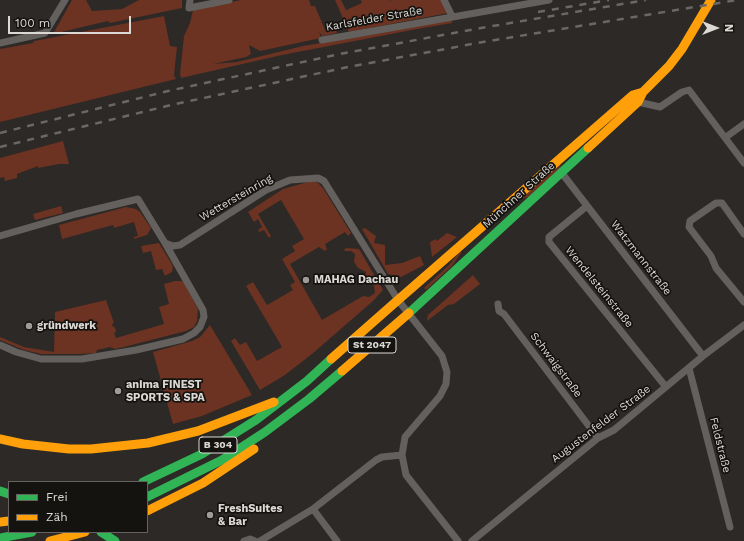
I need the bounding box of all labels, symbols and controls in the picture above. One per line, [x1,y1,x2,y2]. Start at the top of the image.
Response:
street label: Karlsfelder Straße [325,4,423,34]
scale bar [10,8,133,34]
north arrow [696,8,736,48]
text: 100 m [15,16,50,30]
text: N [722,24,735,32]
street label: Münchner Straße [480,159,558,231]
street label: Wettersteinring [197,172,275,224]
street label: Watzmannstraße [608,218,674,298]
street label: Wendelsteinstraße [562,244,636,330]
place label: MAHAG Dachau [314,273,398,287]
marker: MAHAG Dachau [301,275,311,285]
place label: gründwerk [37,319,96,333]
marker: gründwerk [24,321,34,331]
street label: Schwaigstraße [527,330,585,400]
road number: St 2047 [348,337,396,353]
place label: anima FINEST SPORTS & SPA [126,378,205,404]
street label: Augustenfelder Straße [549,382,653,466]
marker: anima FINEST SPORTS & SPA [113,386,123,396]
street label: Feldstraße [707,416,733,474]
road number: B 304 [199,437,237,453]
legend [8,481,148,533]
text: Frei [46,490,68,504]
place label: FreshSuites & Bar [218,502,282,528]
text: Zäh [46,510,68,524]
marker: FreshSuites & Bar [205,510,215,520]

